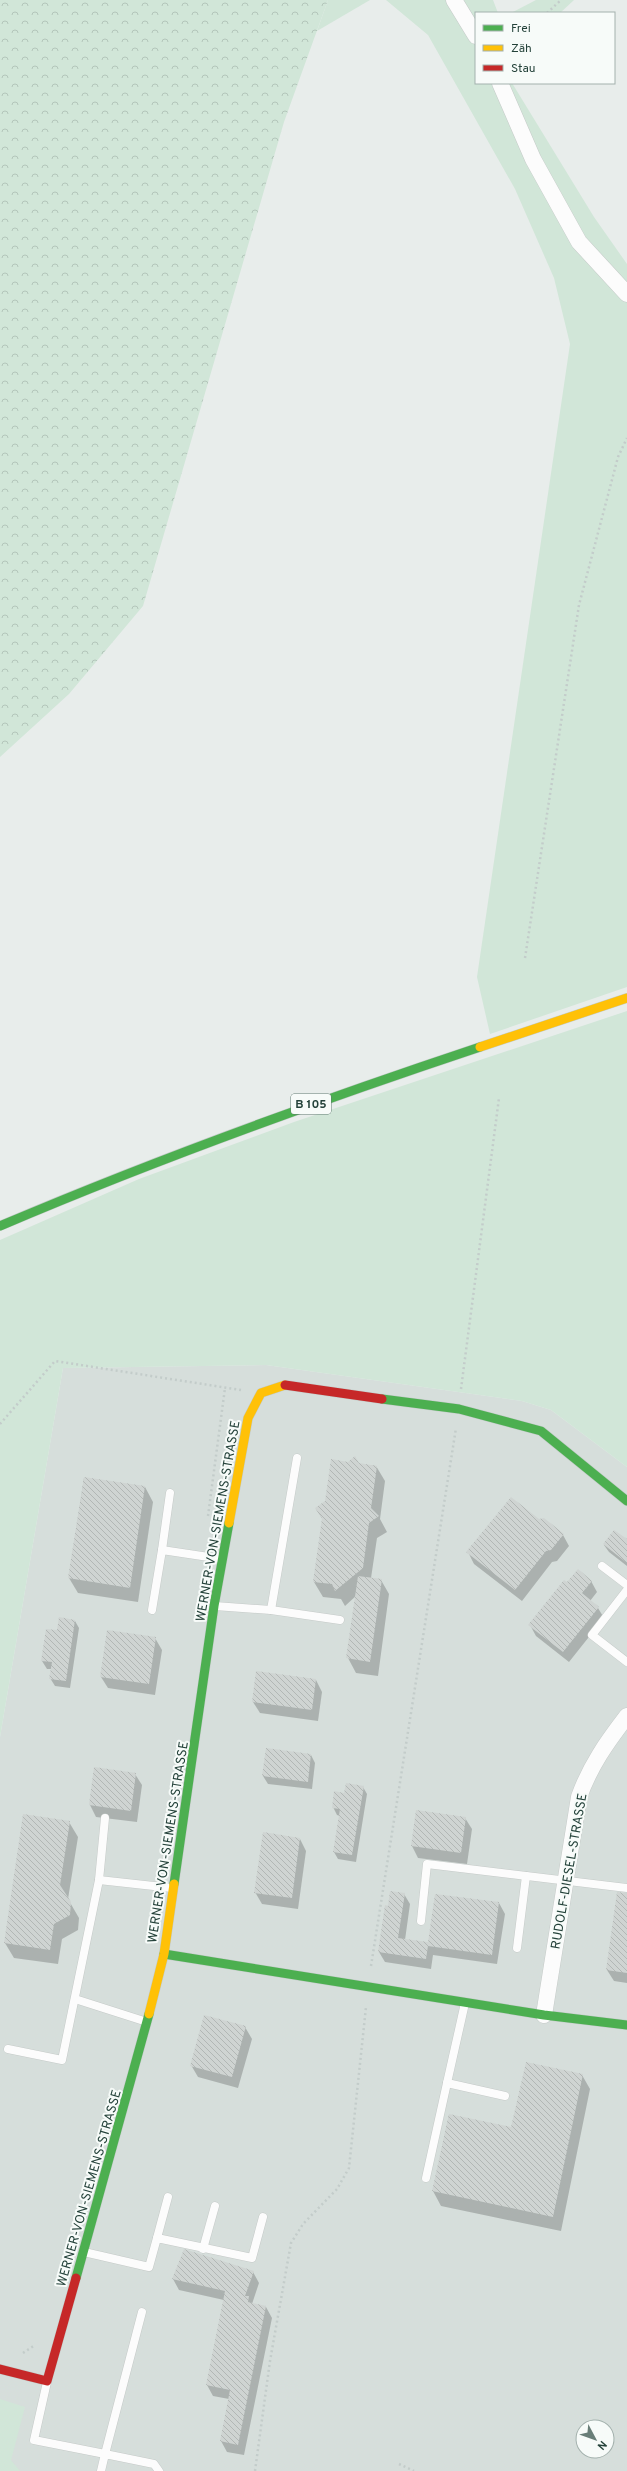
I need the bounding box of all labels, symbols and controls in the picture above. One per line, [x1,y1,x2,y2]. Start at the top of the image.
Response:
legend [475,12,615,84]
text: Frei [511,21,531,37]
text: Zäh [511,41,532,57]
text: Stau [511,61,536,77]
road number: B 105 [291,1094,331,1114]
street label: WERNER-VON-SIEMENS-STRASSE [193,1419,245,1623]
street label: WERNER-VON-SIEMENS-STRASSE [145,1740,193,1944]
street label: RUDOLF-DIESEL-STRASSE [548,1792,592,1951]
street label: WERNER-VON-SIEMENS-STRASSE [54,2088,126,2289]
north arrow [575,2419,615,2459]
text: N [594,2437,610,2452]

